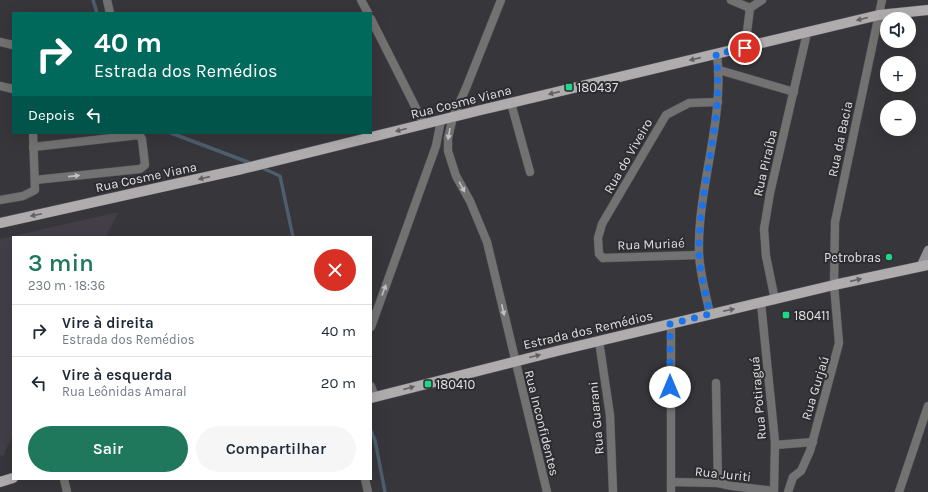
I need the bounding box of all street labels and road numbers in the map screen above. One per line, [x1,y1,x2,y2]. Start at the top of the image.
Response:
street label: Rua Cosme Viana [409,82,513,122]
street label: Rua da Bacia [825,100,855,178]
street label: Rua do Viveiro [600,116,656,196]
street label: Rua Piraíba [750,128,780,198]
street label: Rua Cosme Viana [94,159,198,195]
street label: Rua Muriaé [617,235,685,253]
street label: Estrada dos Remédios [522,308,654,352]
street label: Rua Gurjaú [798,354,832,422]
street label: Rua Potiraguá [747,356,769,440]
street label: Rua Inconfidentes [522,369,562,477]
street label: Rua Guarani [585,381,607,455]
street label: Rua Juriti [694,464,752,484]

